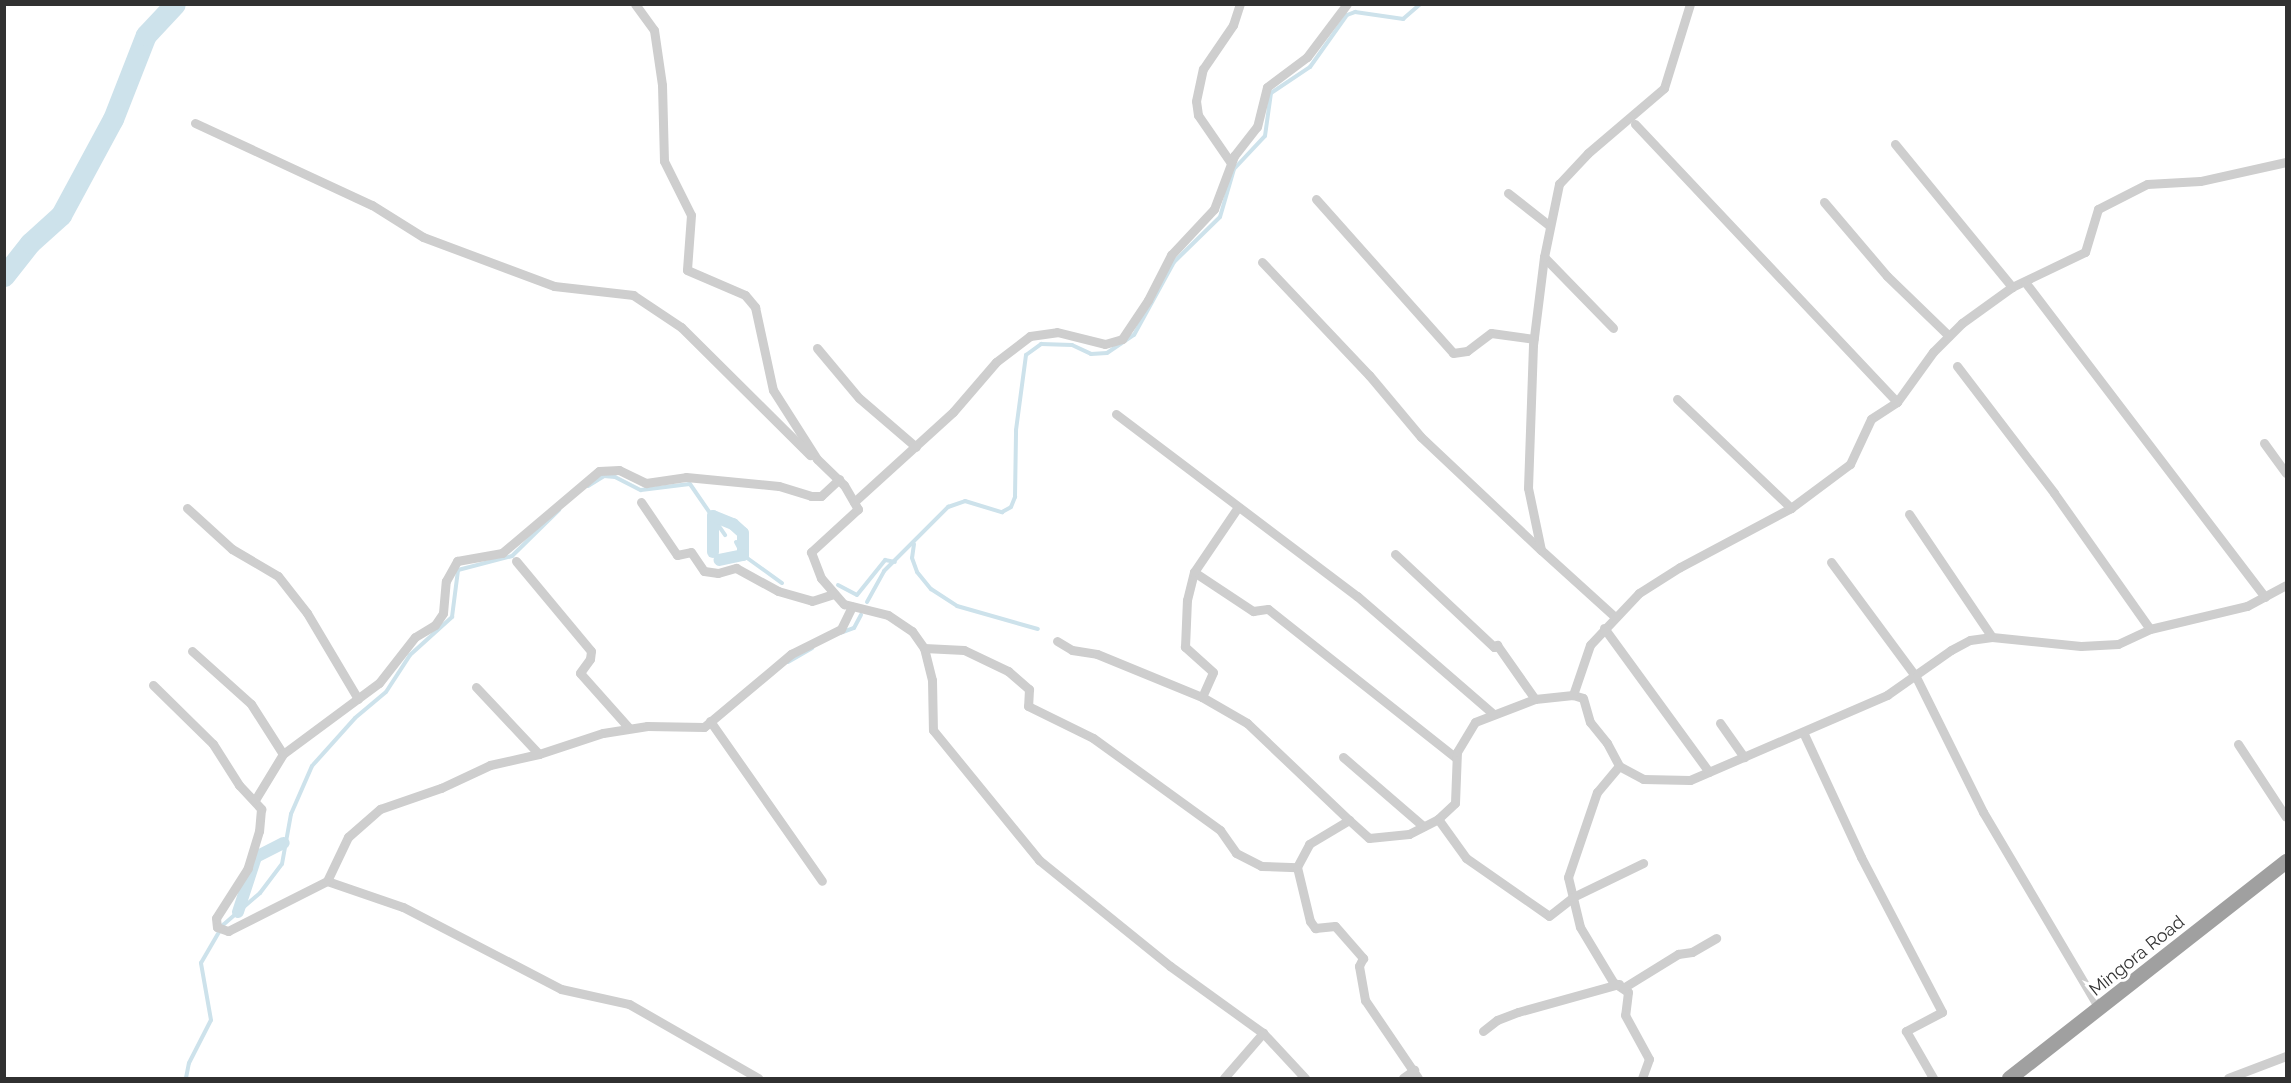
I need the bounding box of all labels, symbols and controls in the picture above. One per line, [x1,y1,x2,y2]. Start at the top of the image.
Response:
street label: Mingora Road [2085,911,2189,1001]

